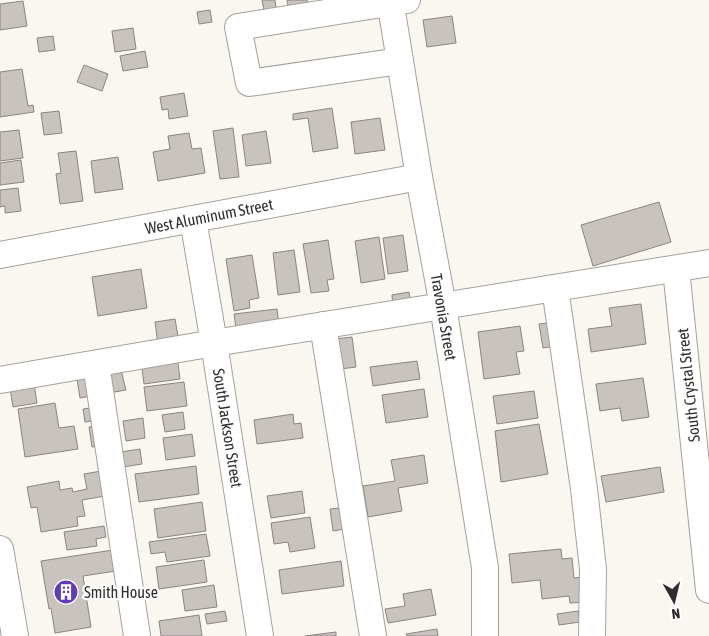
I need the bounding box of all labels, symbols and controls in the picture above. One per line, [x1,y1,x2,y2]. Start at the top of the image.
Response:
street label: West Aluminum Street [143,195,275,237]
street label: Travonia Street [427,272,461,362]
street label: South Crystal Street [673,327,704,443]
street label: South Jackson Street [210,367,246,489]
north arrow [649,576,699,626]
building icon: Smith House [53,579,79,605]
place label: Smith House [84,583,158,601]
text: N [671,605,681,622]

